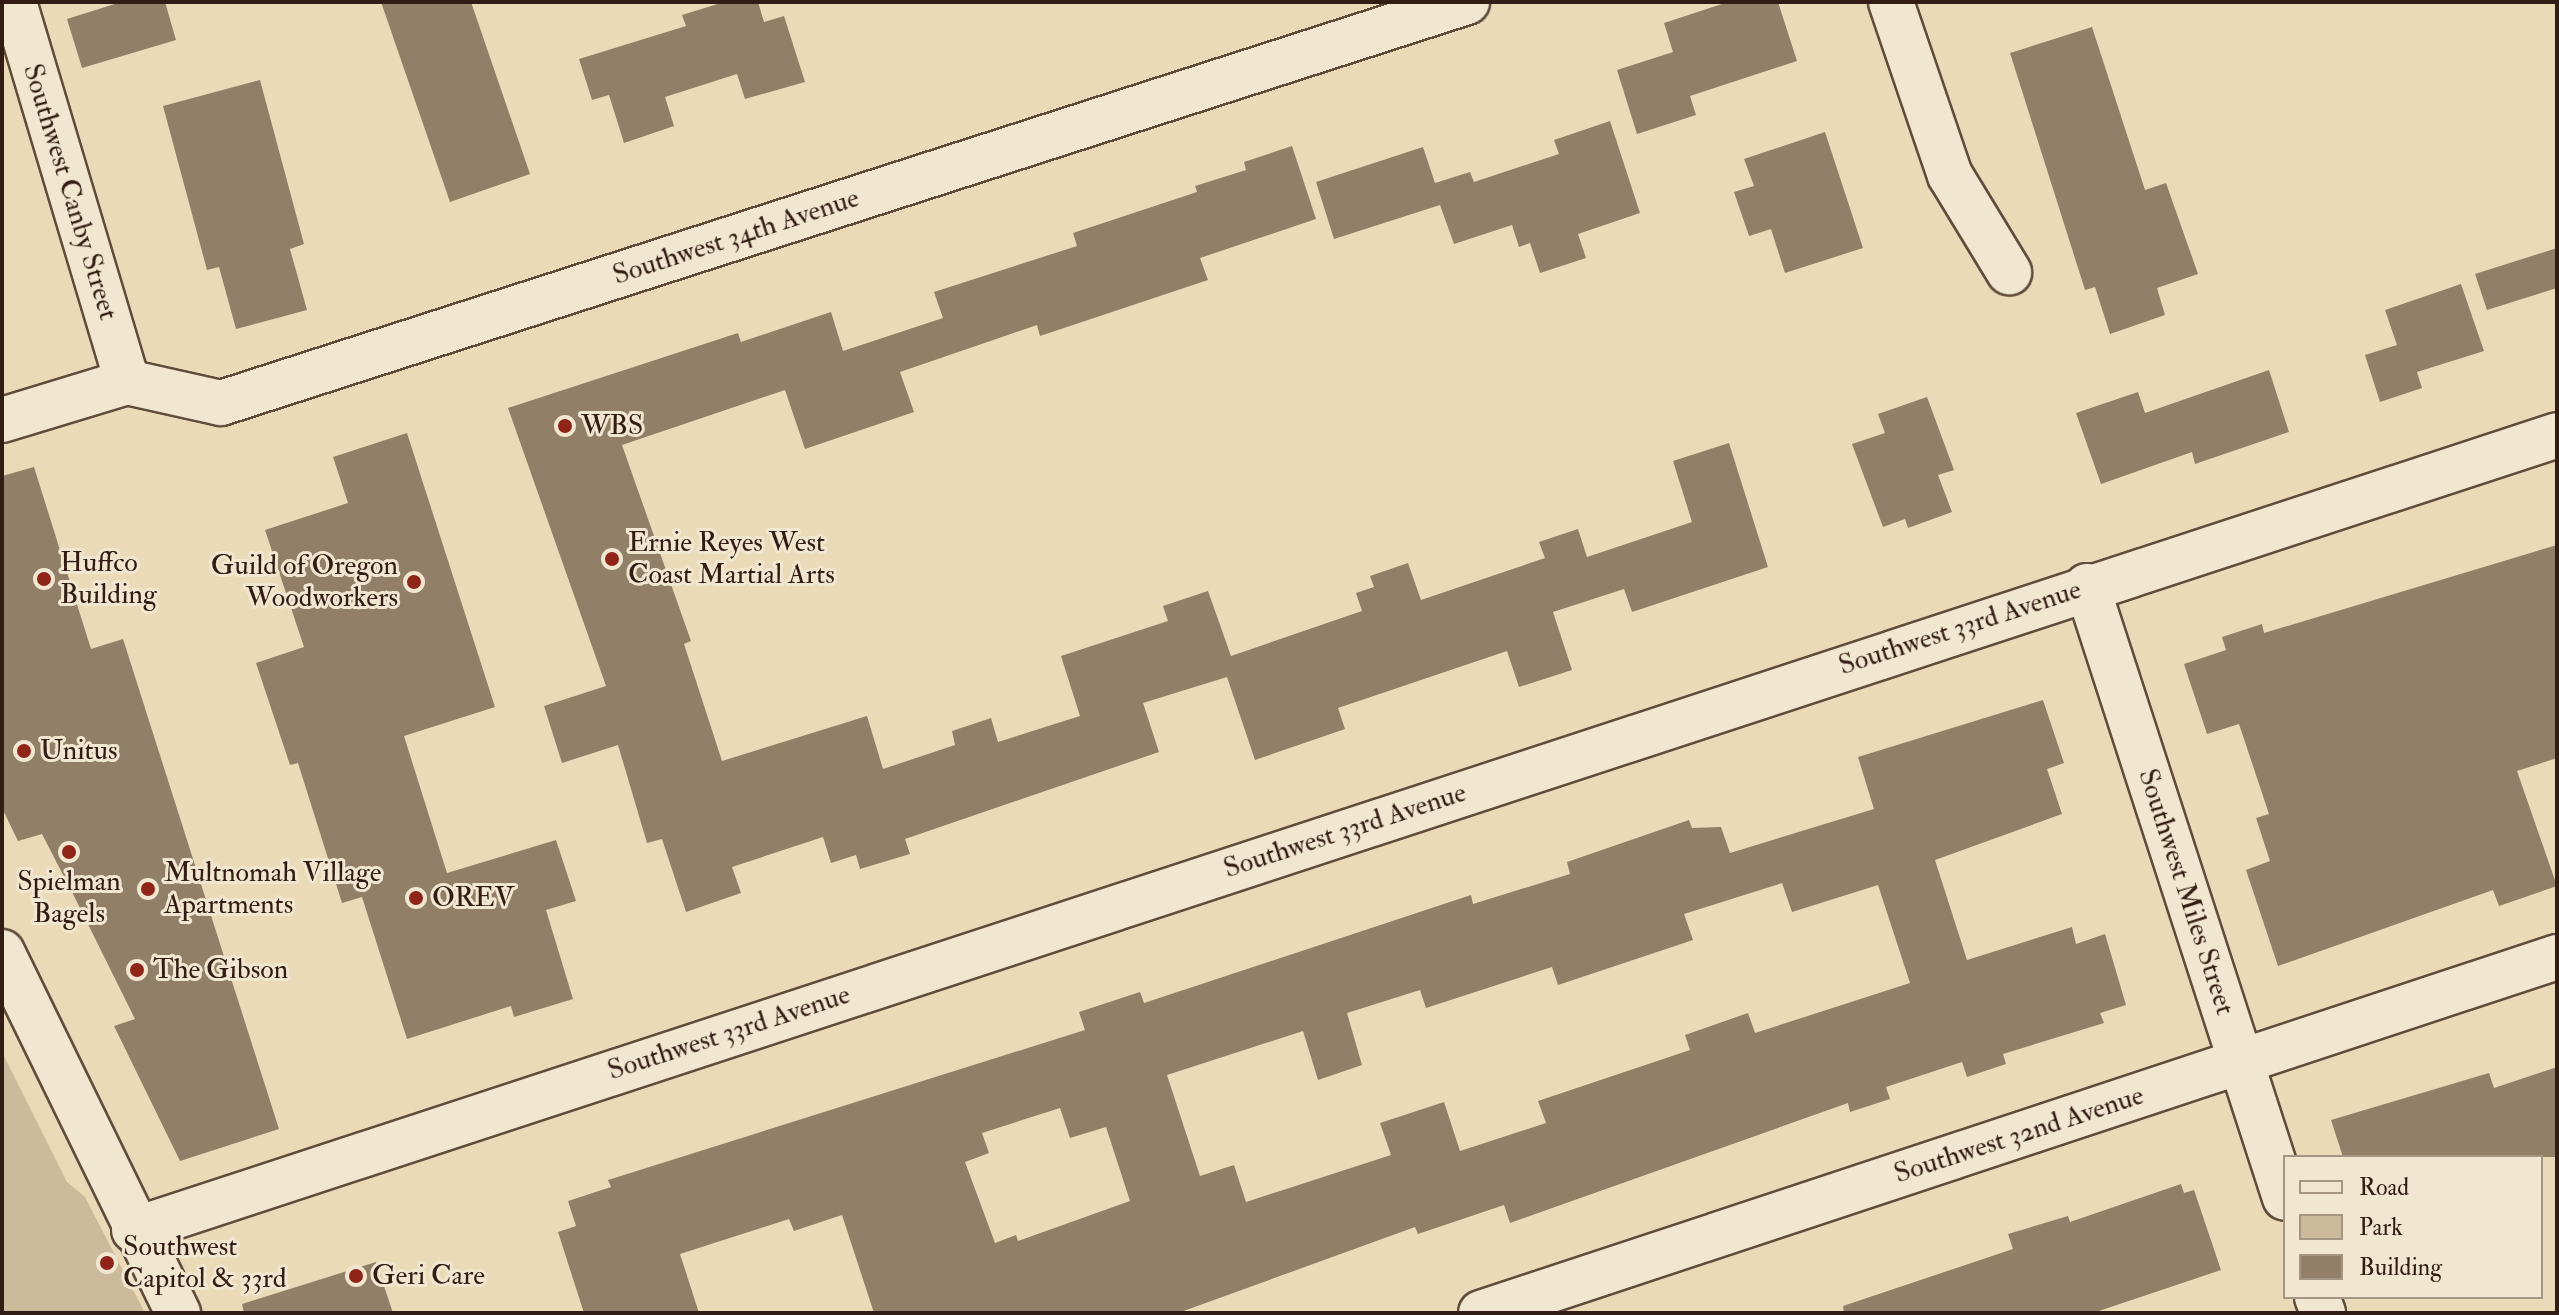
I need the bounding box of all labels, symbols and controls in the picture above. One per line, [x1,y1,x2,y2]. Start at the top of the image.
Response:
street label: Southwest Canby Street [15,60,125,324]
street label: Southwest 34th Avenue [609,181,863,293]
place label: WBS [581,409,643,443]
marker: WBS [556,417,574,435]
place label: Ernie Reyes West Coast Martial Arts [628,526,835,592]
place label: Huffco Building [60,546,157,612]
place label: Guild of Oregon Woodworkers [211,549,398,615]
marker: Ernie Reyes West Coast Martial Arts [603,550,621,568]
marker: Huffco Building [35,570,53,588]
marker: Guild of Oregon Woodworkers [405,573,423,591]
street label: Southwest 33rd Avenue [1835,573,2085,683]
place label: Unitus [40,734,118,768]
marker: Unitus [15,742,33,760]
street label: Southwest Miles Street [2130,765,2242,1019]
street label: Southwest 33rd Avenue [1220,776,1470,886]
marker: Spielman Bagels [60,843,78,861]
place label: Multnomah Village Apartments [164,856,381,922]
place label: Spielman Bagels [17,865,121,931]
marker: Multnomah Village Apartments [139,880,157,898]
place label: OREV [432,881,514,915]
marker: OREV [407,889,425,907]
place label: The Gibson [153,953,288,987]
marker: The Gibson [128,961,146,979]
street label: Southwest 33rd Avenue [604,978,854,1088]
street label: Southwest 32nd Avenue [1890,1079,2148,1191]
legend [2283,1155,2543,1299]
text: Road [2359,1172,2409,1203]
text: Park [2359,1212,2403,1243]
place label: Southwest Capitol & 33rd [123,1230,286,1296]
text: Building [2359,1252,2442,1283]
marker: Southwest Capitol & 33rd [98,1254,116,1272]
place label: Geri Care [372,1259,485,1293]
marker: Geri Care [347,1267,365,1285]

